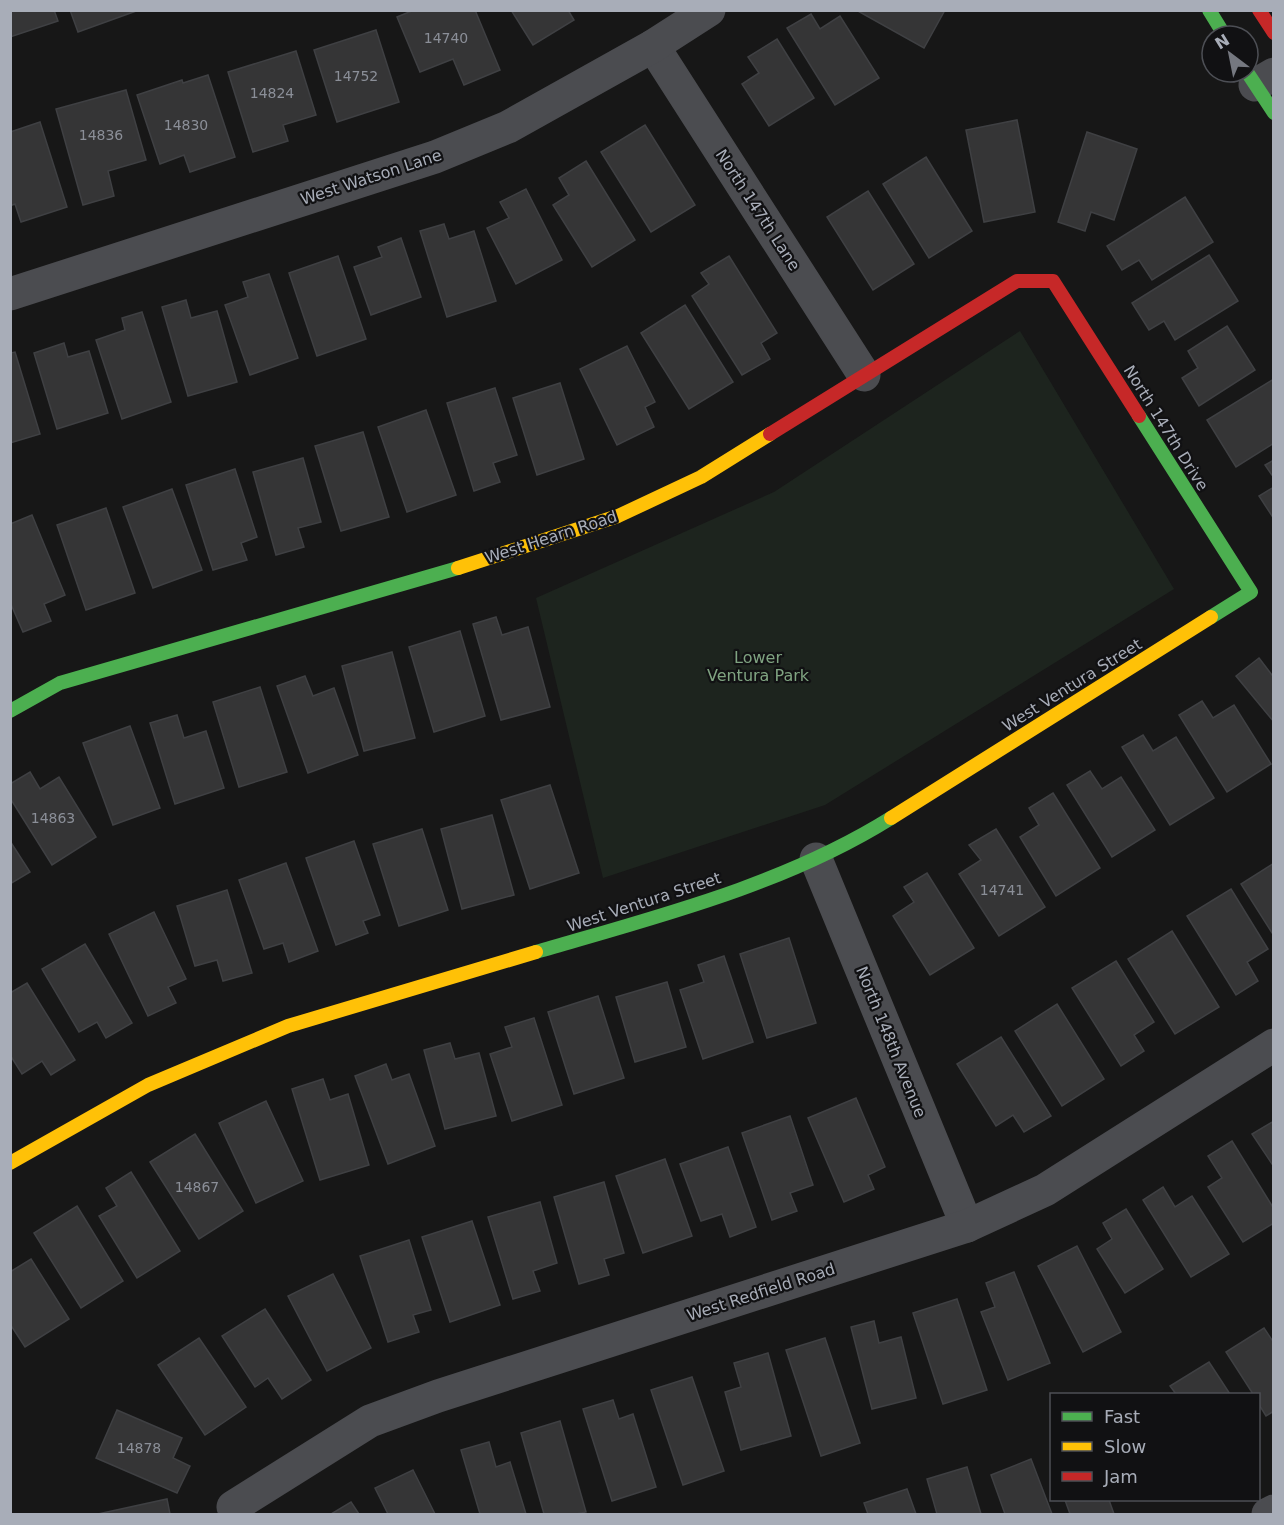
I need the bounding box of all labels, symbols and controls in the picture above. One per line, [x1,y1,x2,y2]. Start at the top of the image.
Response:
north arrow [1200,24,1260,84]
house number: 14740 [424,30,468,46]
text: N [1212,30,1233,53]
house number: 14752 [334,68,378,84]
house number: 14824 [250,85,294,101]
house number: 14830 [164,117,208,133]
house number: 14836 [79,127,123,143]
street label: West Watson Lane [298,145,444,209]
street label: North 147th Lane [712,146,804,274]
street label: North 147th Drive [1120,362,1212,494]
street label: West Hearn Road [483,507,619,567]
street label: West Ventura Street [999,634,1145,736]
park label: Lower Ventura Park [707,648,810,685]
house number: 14863 [31,810,75,826]
street label: West Ventura Street [565,868,723,936]
house number: 14741 [980,882,1024,898]
street label: North 148th Avenue [852,964,930,1120]
house number: 14867 [175,1179,219,1195]
street label: West Redfield Road [685,1259,837,1325]
legend [1050,1393,1260,1501]
text: Fast [1104,1406,1140,1427]
text: Slow [1104,1436,1146,1457]
house number: 14878 [117,1440,161,1456]
text: Jam [1103,1466,1138,1487]

